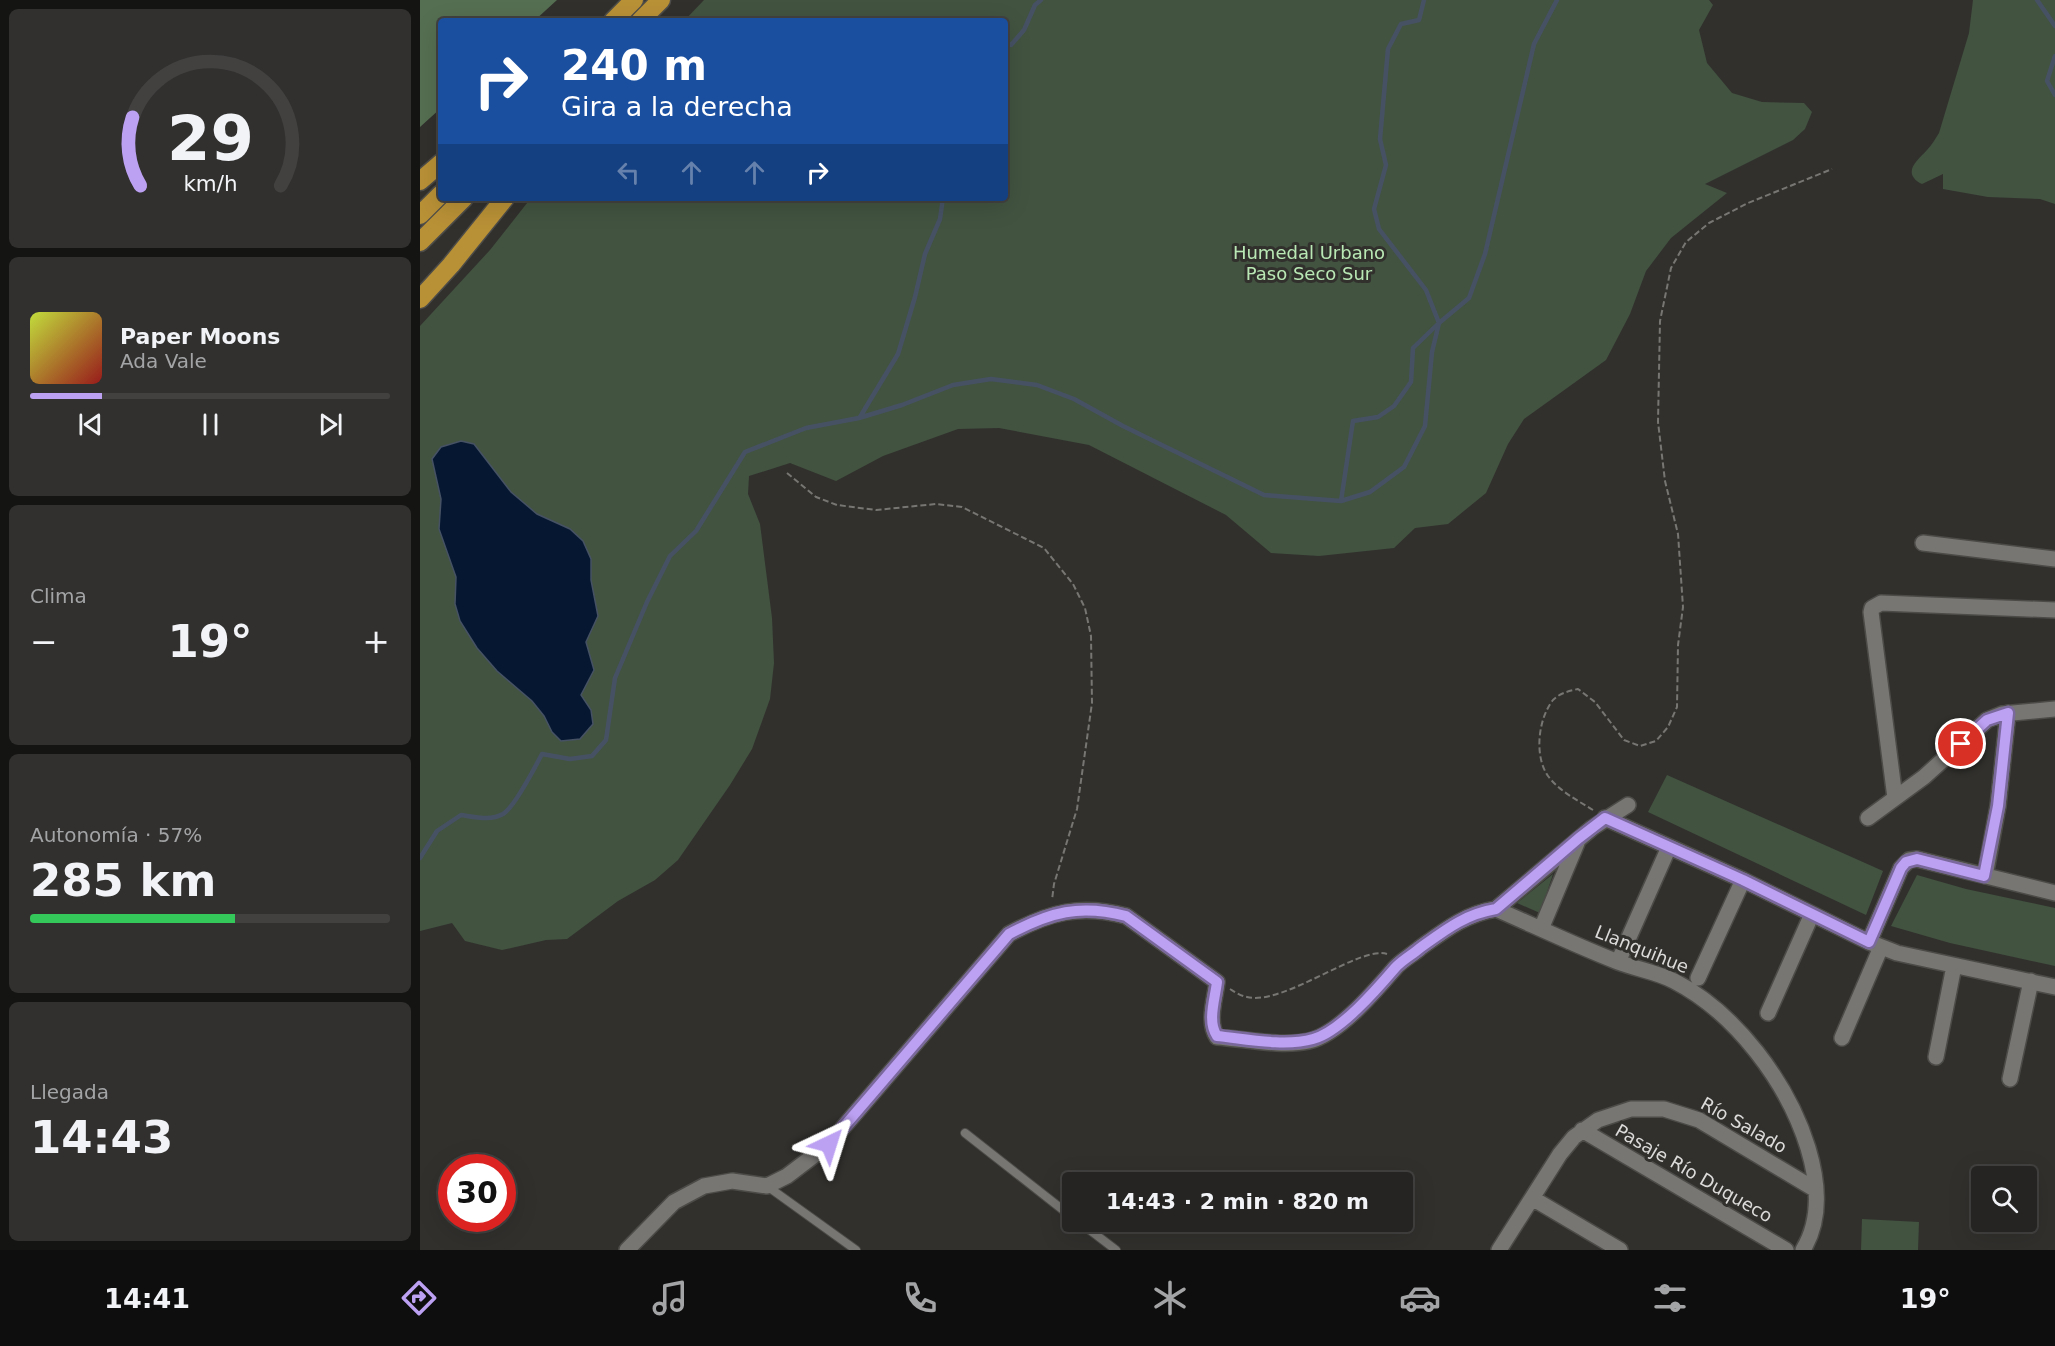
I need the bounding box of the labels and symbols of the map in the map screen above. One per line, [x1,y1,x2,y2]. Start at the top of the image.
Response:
park label: Humedal Urbano Paso Seco Sur [1233,242,1385,284]
pin [1935,718,1986,769]
street label: Llanquihue [1592,921,1692,977]
street label: Río Salado [1697,1093,1791,1157]
position arrow [797,1112,861,1176]
street label: Pasaje Río Duqueco [1612,1120,1776,1226]
speed limit sign: 30 [438,1154,516,1232]

